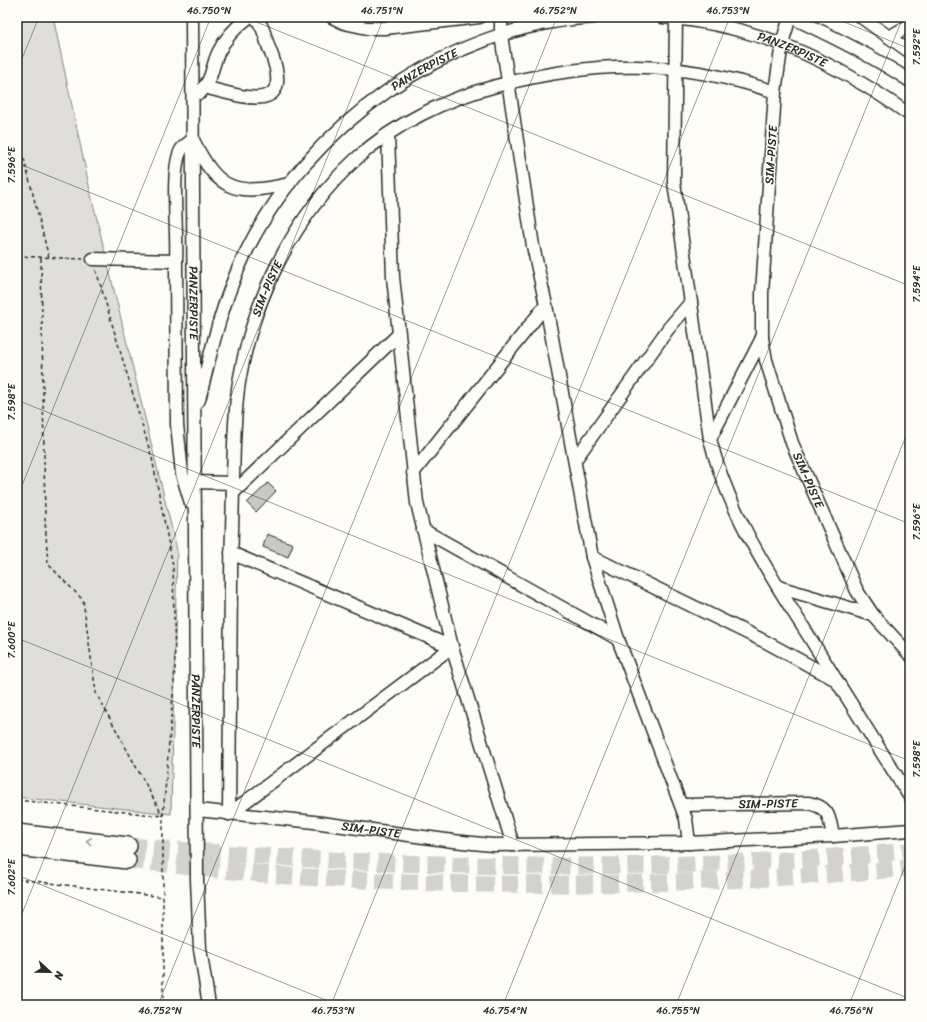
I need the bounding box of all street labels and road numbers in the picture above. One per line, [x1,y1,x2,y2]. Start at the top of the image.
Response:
street label: PANZERPISTE [755,25,832,74]
street label: PANZERPISTE [386,41,463,97]
street label: SIM-PISTE [758,123,784,185]
street label: SIM-PISTE [245,255,289,320]
street label: PANZERPISTE [182,266,205,341]
street label: SIM-PISTE [786,449,831,513]
street label: PANZERPISTE [185,674,207,749]
street label: SIM-PISTE [738,792,799,815]
street label: SIM-PISTE [340,815,403,845]

